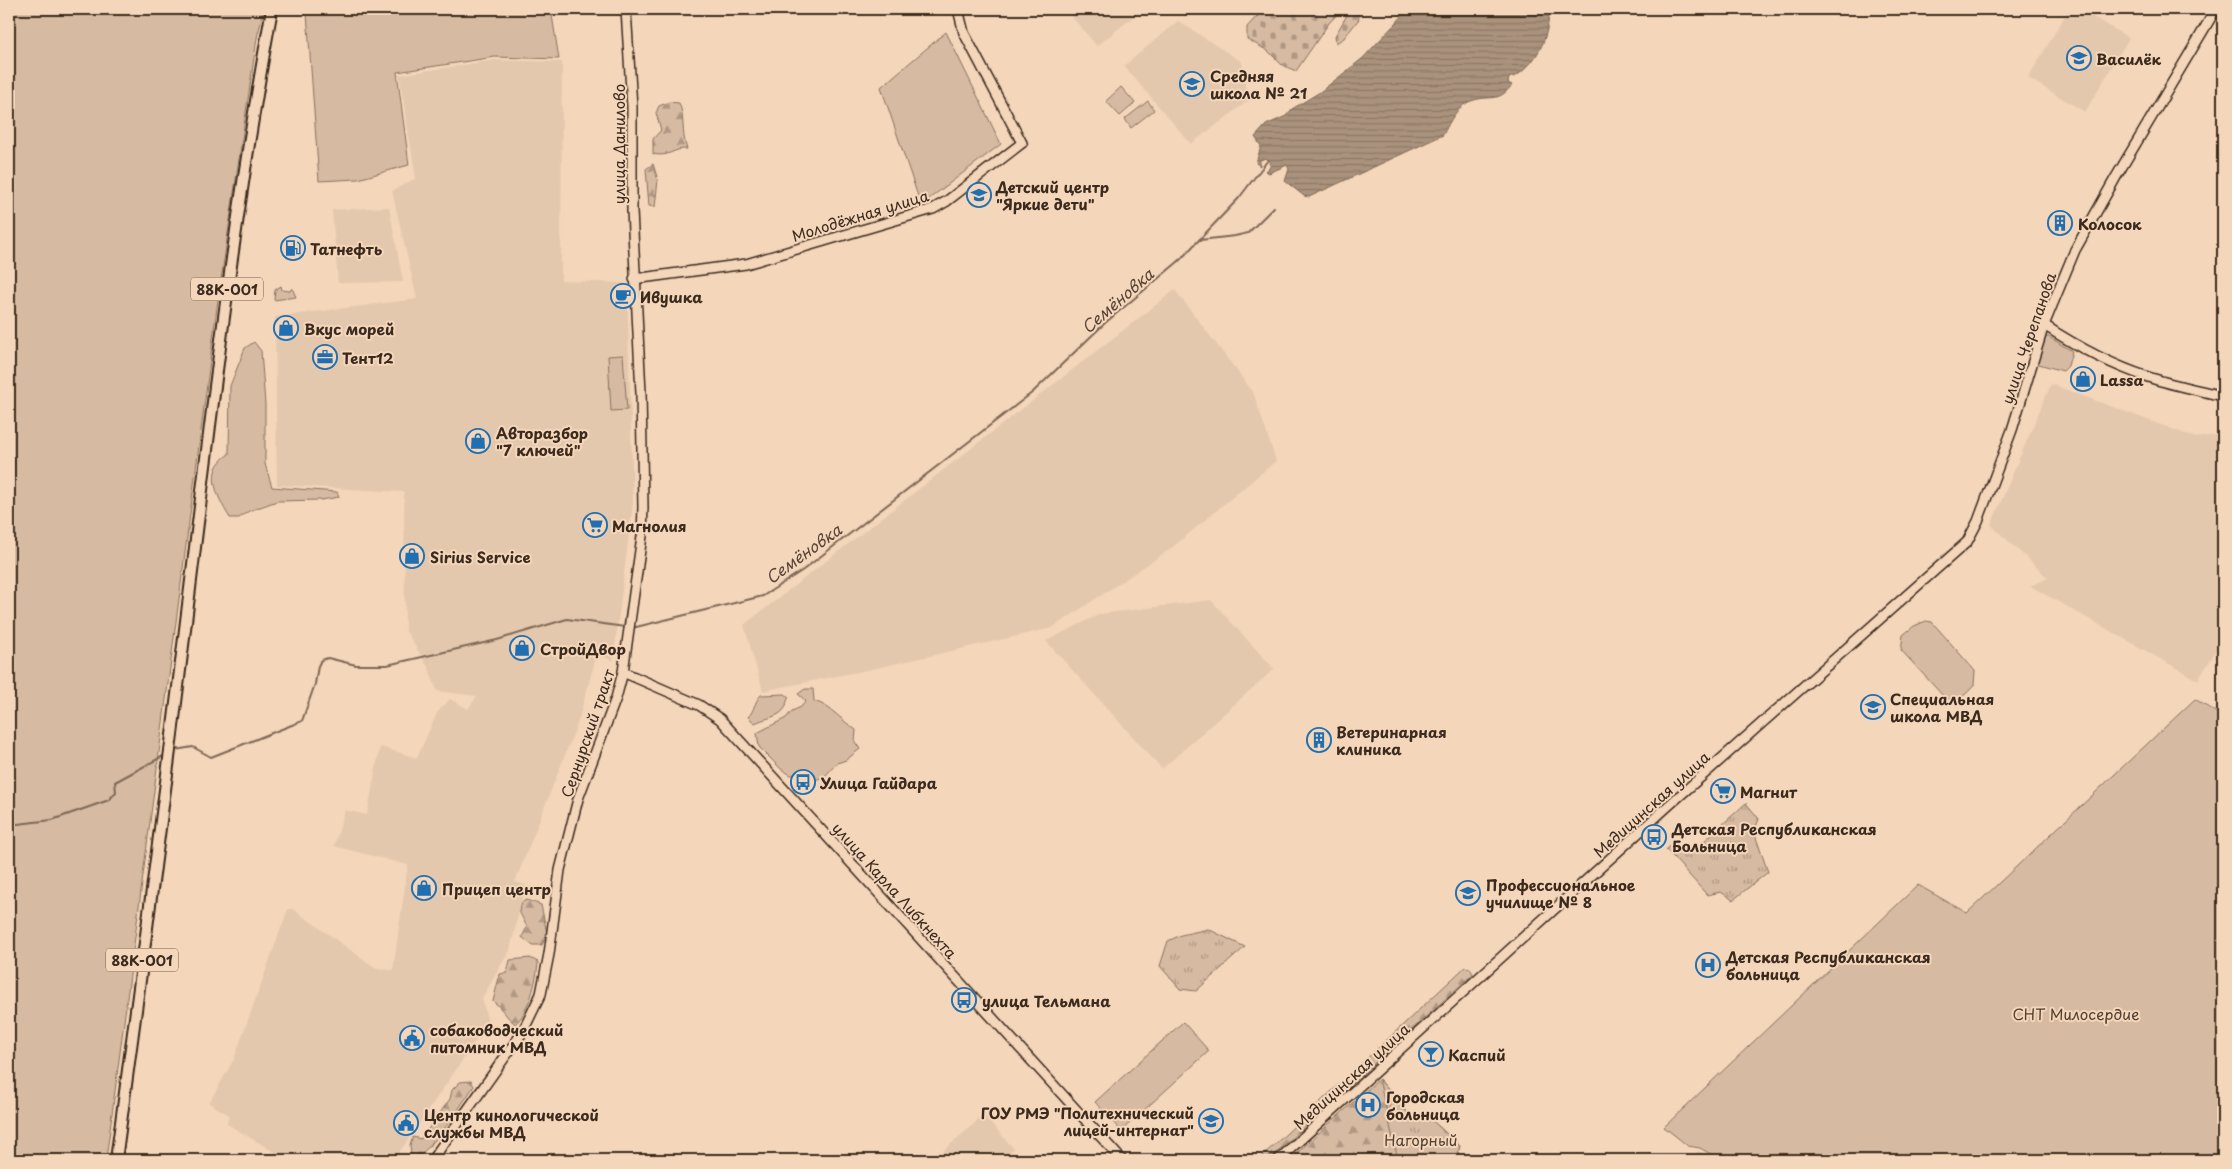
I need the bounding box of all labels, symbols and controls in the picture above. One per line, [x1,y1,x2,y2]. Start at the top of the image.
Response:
school or university icon: Василёк [2066,45,2092,71]
place label: Василёк [2096,47,2162,70]
place label: Средняя школа № 21 [1210,64,1307,104]
school or university icon: Средняя школа № 21 [1179,71,1205,97]
street label: улица Данилово [607,84,630,204]
place label: Детский центр "Яркие дети" [995,175,1109,215]
school or university icon: Детский центр "Яркие дети" [966,182,992,208]
street label: Молодёжная улица [789,183,932,247]
building icon: Колосок [2047,210,2073,236]
place label: Колосок [2078,212,2142,235]
fuel station icon: Татнефть [280,235,306,261]
place label: Татнефть [310,237,382,260]
water label: Семёновка [1076,261,1159,338]
street label: улица Черепанова [1995,268,2062,407]
road number: 88К-001 [191,278,263,300]
cafe icon: Ивушка [610,283,636,309]
place label: Ивушка [640,285,703,308]
shop icon: Вкус морей [273,315,299,341]
place label: Вкус морей [304,317,394,340]
office icon: Тент12 [312,344,338,370]
place label: Тент12 [342,346,394,369]
shop icon: Lassa [2070,366,2096,392]
place label: Lassa [2100,368,2144,391]
place label: Авторазбор "7 ключей" [496,421,588,461]
shop icon: Авторазбор "7 ключей" [465,428,491,454]
supermarket icon: Магнолия [582,512,608,538]
place label: Магнолия [612,514,686,537]
water label: Семёновка [760,517,847,589]
shop icon: Sirius Service [399,543,425,569]
place label: Sirius Service [430,545,531,568]
shop icon: СтройДвор [509,635,535,661]
place label: СтройДвор [540,637,626,660]
street label: Сернурский тракт [554,665,620,800]
place label: Специальная школа МВД [1890,687,1994,727]
school or university icon: Специальная школа МВД [1860,694,1886,720]
place label: Ветеринарная клиника [1336,720,1447,760]
building icon: Ветеринарная клиника [1306,727,1332,753]
street label: Медицинская улица [1588,745,1715,863]
bus stop icon: Улица Гайдара [790,769,816,795]
place label: Улица Гайдара [819,771,938,794]
supermarket icon: Магнит [1710,778,1736,804]
place label: Магнит [1740,780,1798,803]
street label: улица Карла Либкнехта [827,817,963,964]
place label: Детская Республиканская Больница [1671,817,1877,857]
bus stop icon: Детская Республиканская Больница [1641,824,1667,850]
place label: Профессиональное училище № 8 [1486,873,1636,913]
shop icon: Прицеп центр [411,875,437,901]
place label: Прицеп центр [442,877,551,900]
school or university icon: Профессиональное училище № 8 [1455,880,1481,906]
place label: Детская Республиканская больница [1725,945,1931,985]
road number: 88К-001 [106,948,178,972]
hospital icon: Детская Республиканская больница [1695,952,1721,978]
bus stop icon: улица Тельмана [951,987,977,1013]
place label: улица Тельмана [982,989,1111,1012]
park label: СНТ Милосердие [2013,1002,2139,1025]
street label: Медицинская улица [1288,1017,1415,1135]
place label: собаководческий питомник МВД [430,1018,563,1058]
public building icon: собаководческий питомник МВД [399,1025,425,1051]
bar icon: Каспий [1418,1041,1444,1067]
place label: Каспий [1448,1043,1506,1066]
place label: Городская больница [1386,1085,1465,1125]
hospital icon: Городская больница [1355,1092,1381,1118]
place label: ГОУ РМЭ "Политехнический лицей-интернат" [981,1101,1194,1141]
place label: Центр кинологической службы МВД [424,1103,599,1143]
school or university icon: ГОУ РМЭ "Политехнический лицей-интернат" [1198,1108,1224,1134]
public building icon: Центр кинологической службы МВД [393,1110,419,1136]
park label: Нагорный [1384,1128,1458,1151]

